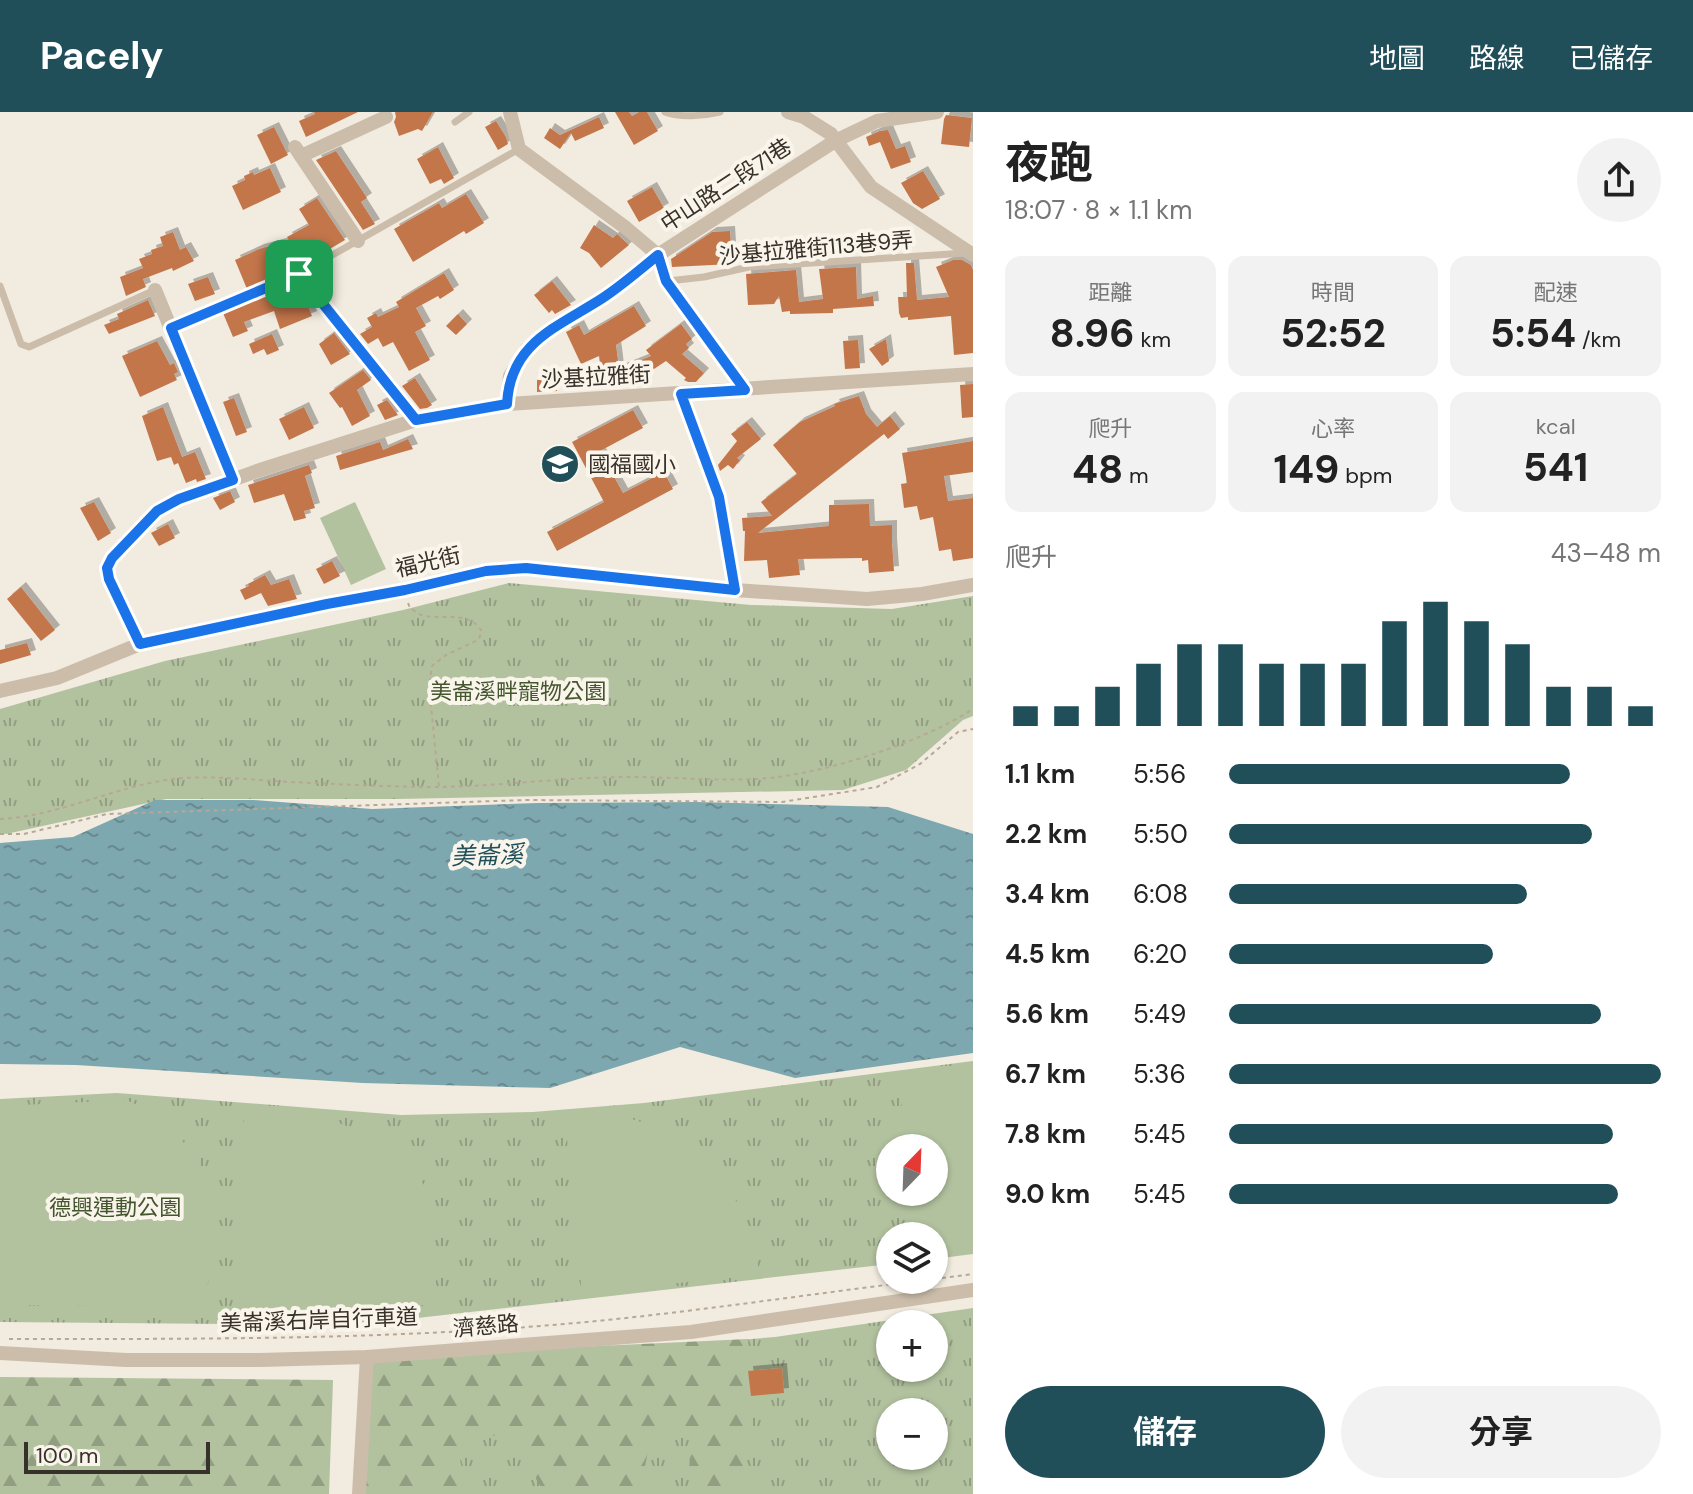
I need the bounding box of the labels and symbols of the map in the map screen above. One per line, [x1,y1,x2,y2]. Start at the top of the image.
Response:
street label: 中山路二段71巷 [655,132,797,238]
street label: 沙基拉雅街113巷9弄 [718,225,914,271]
pin [265,240,333,308]
street label: 沙基拉雅街 [540,360,652,394]
school or university icon: 國福國小 [539,443,581,485]
place label: 國福國小 [588,450,676,479]
street label: 福光街 [393,540,463,584]
park label: 美崙溪畔寵物公園 [430,677,606,706]
water label: 美崙溪 [450,838,527,872]
north arrow [876,1134,948,1206]
park label: 德興運動公園 [49,1193,181,1222]
street label: 美崙溪右岸自行車道 [220,1302,418,1338]
street label: 濟慈路 [452,1309,520,1343]
scale bar [24,1438,210,1474]

